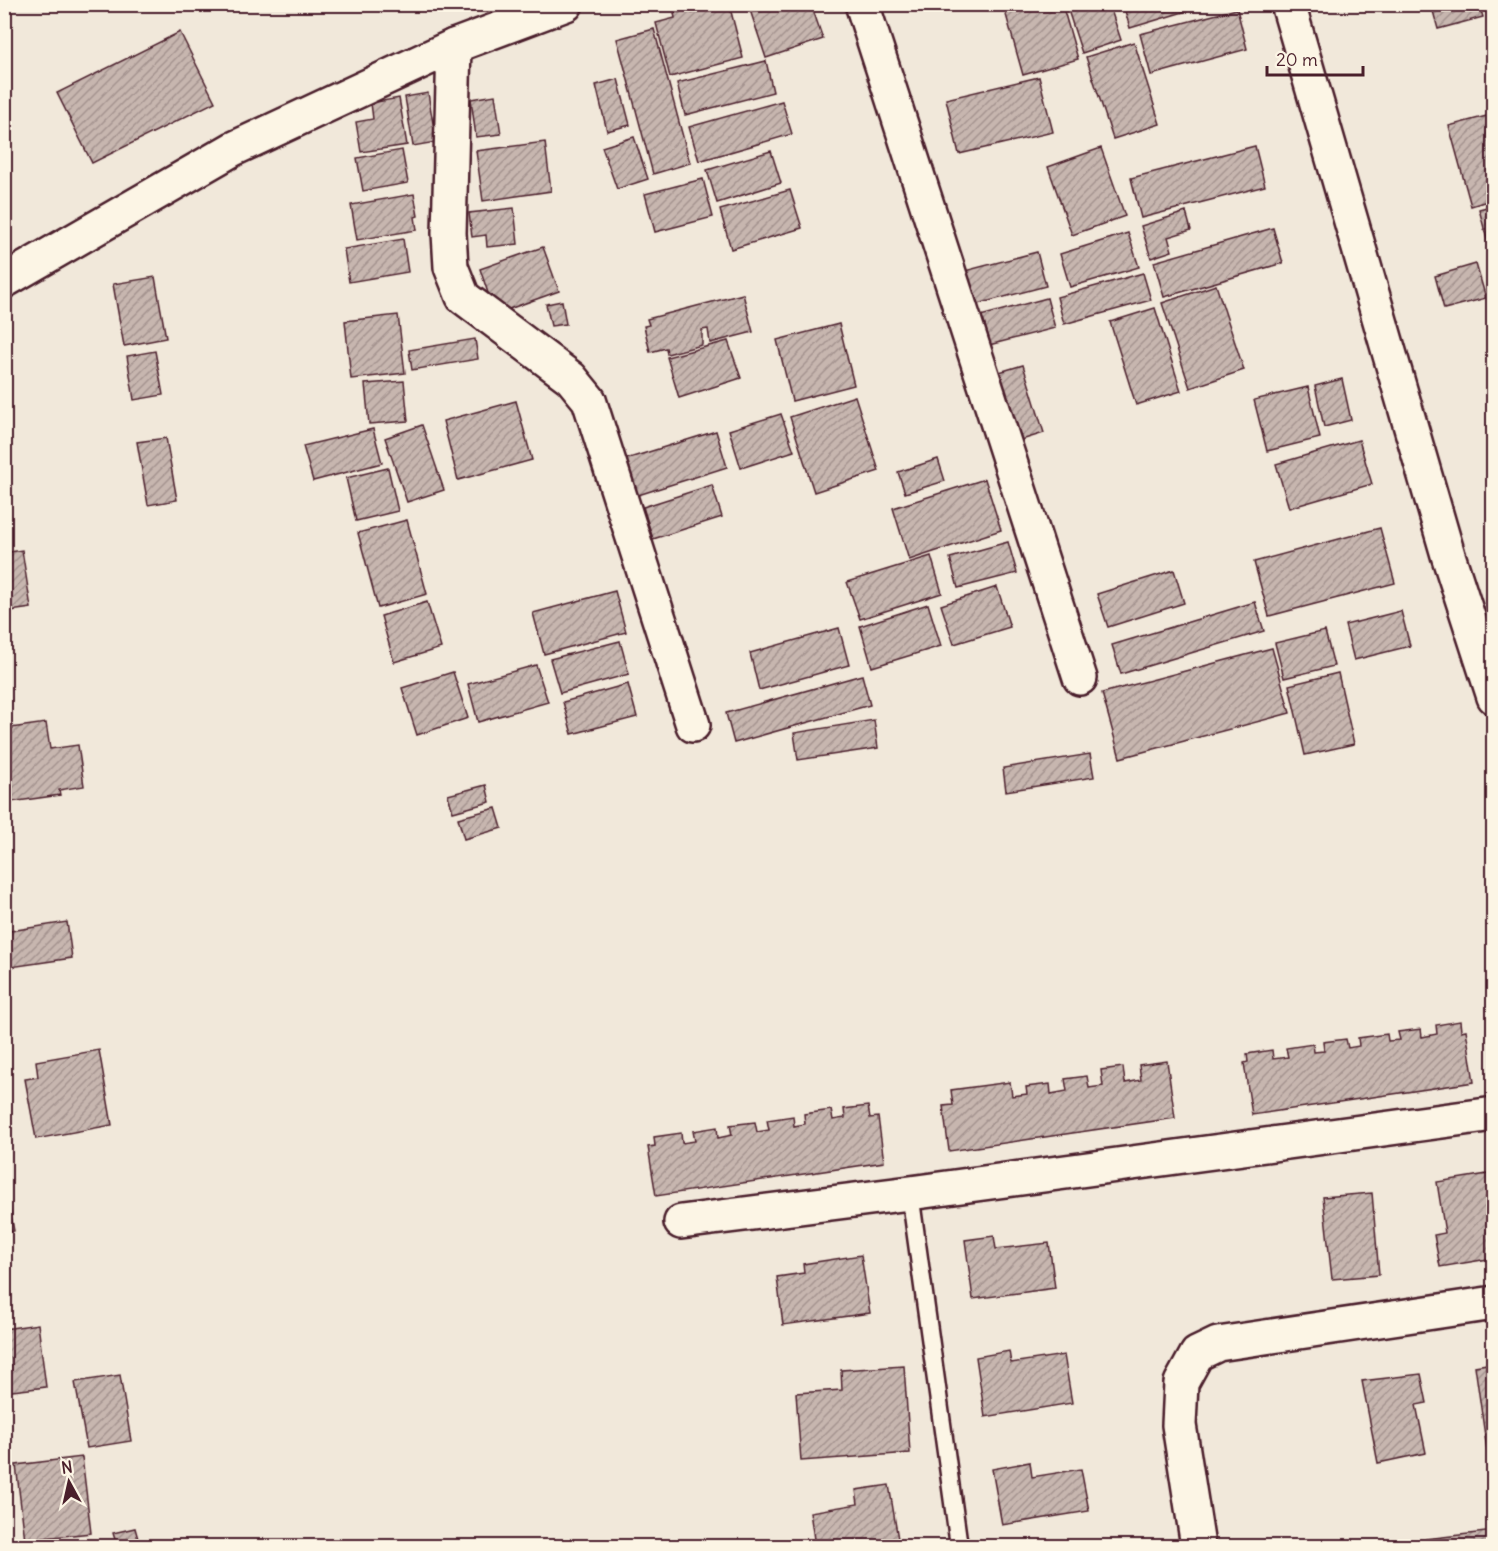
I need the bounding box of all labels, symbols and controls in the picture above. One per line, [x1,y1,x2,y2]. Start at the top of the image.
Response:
scale bar [1267,39,1363,77]
text: 20 m [1276,48,1318,71]
north arrow [39,1452,99,1512]
text: N [60,1456,74,1478]

